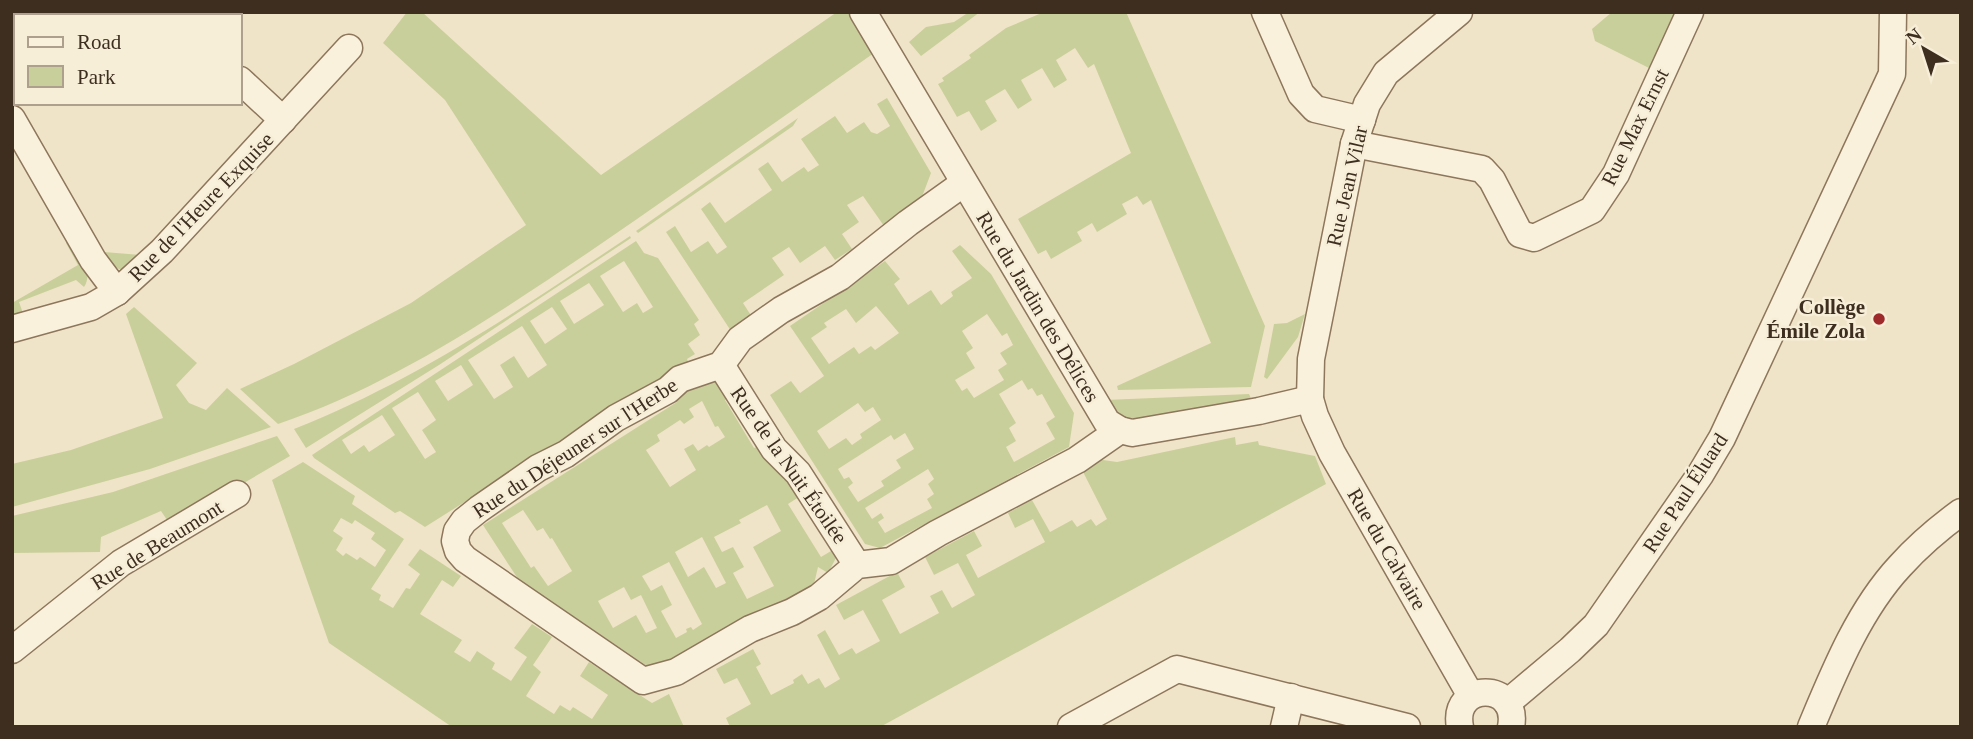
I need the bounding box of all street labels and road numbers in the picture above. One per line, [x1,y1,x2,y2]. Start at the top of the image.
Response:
street label: Rue Max Ernst [1596,64,1674,189]
street label: Rue Jean Vilar [1321,123,1373,249]
street label: Rue de l'Heure Exquise [124,127,278,287]
street label: Rue du Jardin des Délices [972,207,1104,407]
street label: Rue du Déjeuner sur l'Herbe [468,373,682,523]
street label: Rue de la Nuit Étoilée [726,382,852,548]
street label: Rue Paul Éluard [1637,428,1733,557]
street label: Rue du Calvaire [1342,484,1432,614]
street label: Rue de Beaumont [87,495,227,595]

